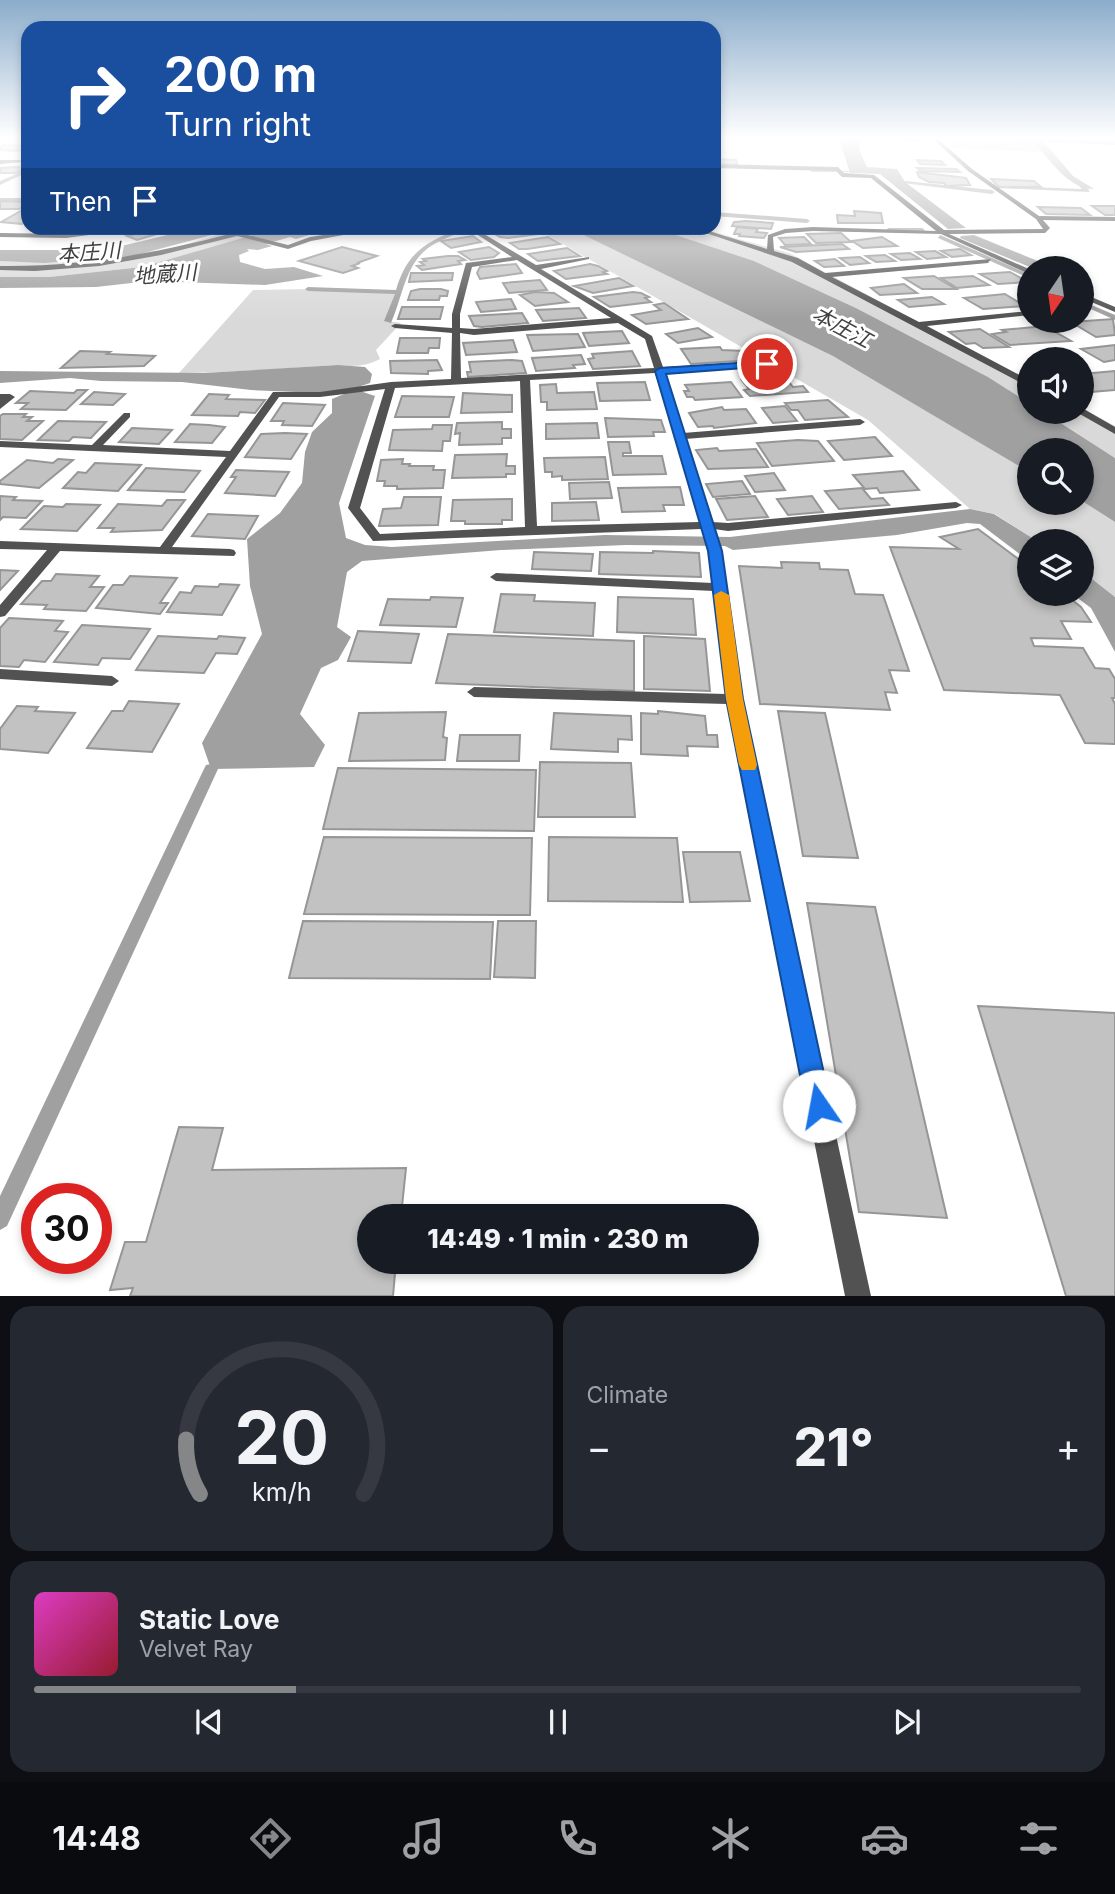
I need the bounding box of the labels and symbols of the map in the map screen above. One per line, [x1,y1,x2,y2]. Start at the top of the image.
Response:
water label: 本庄川 [57,237,123,267]
north arrow [1017,256,1094,332]
water label: 地蔵川 [133,259,199,289]
water label: 本庄江 [808,301,877,354]
pin [737,334,797,394]
position arrow [782,1069,856,1143]
speed limit sign: 30 [21,1183,112,1274]

